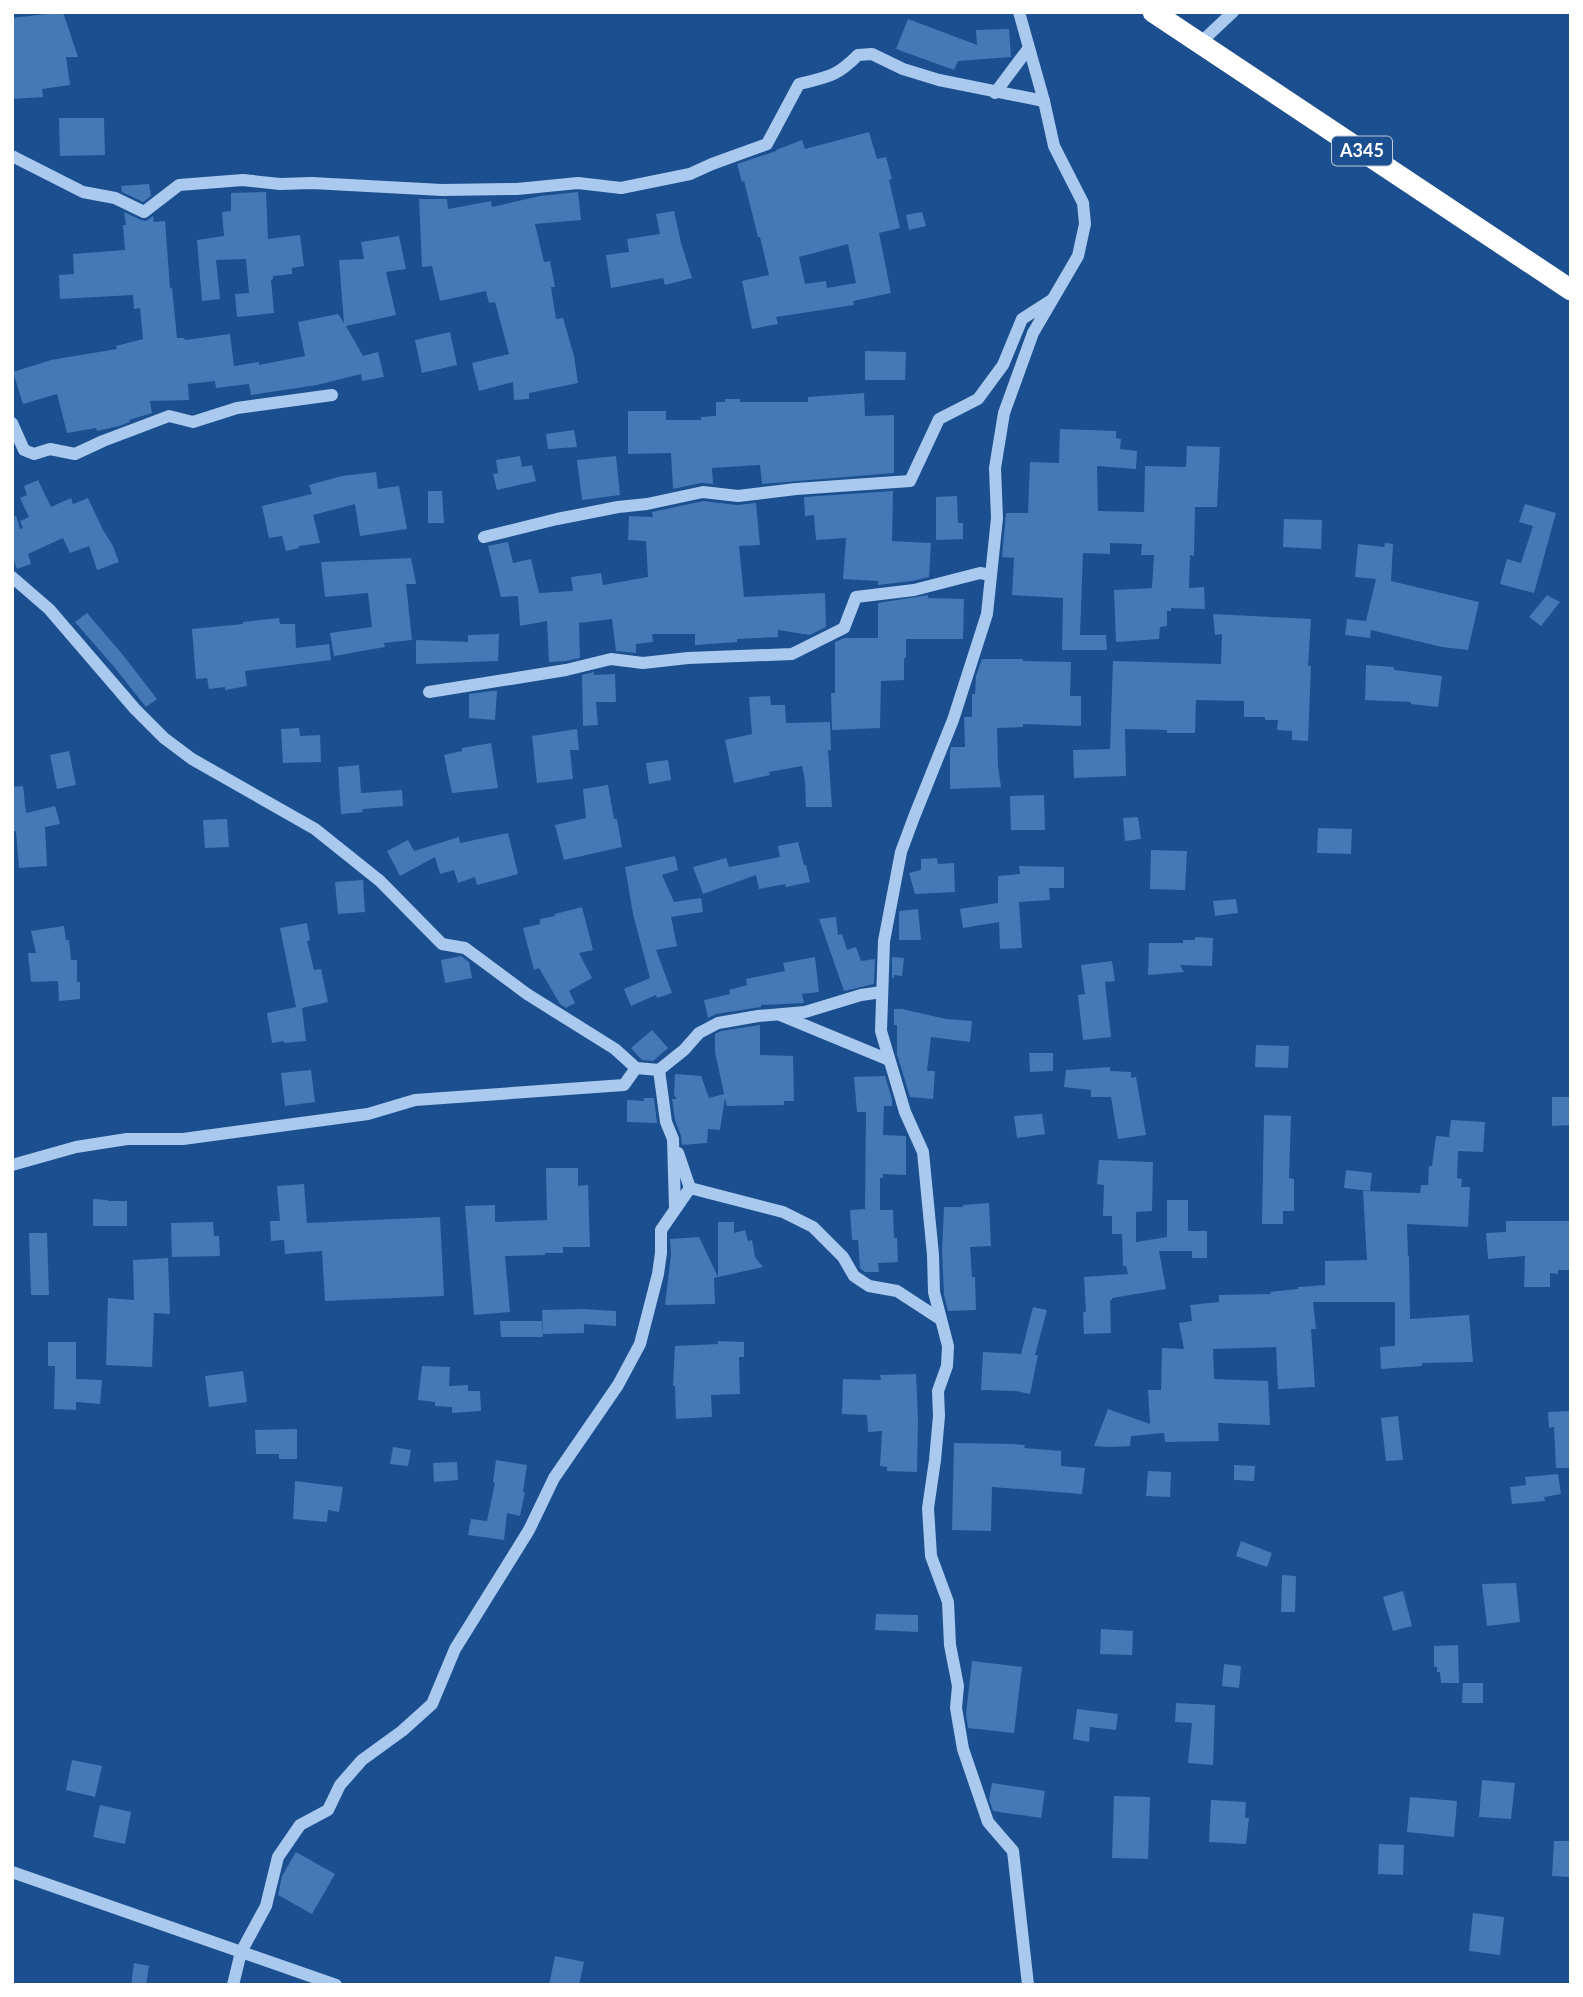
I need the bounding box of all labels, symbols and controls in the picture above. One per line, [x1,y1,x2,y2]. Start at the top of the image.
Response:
road number: A345 [1332,136,1392,166]

